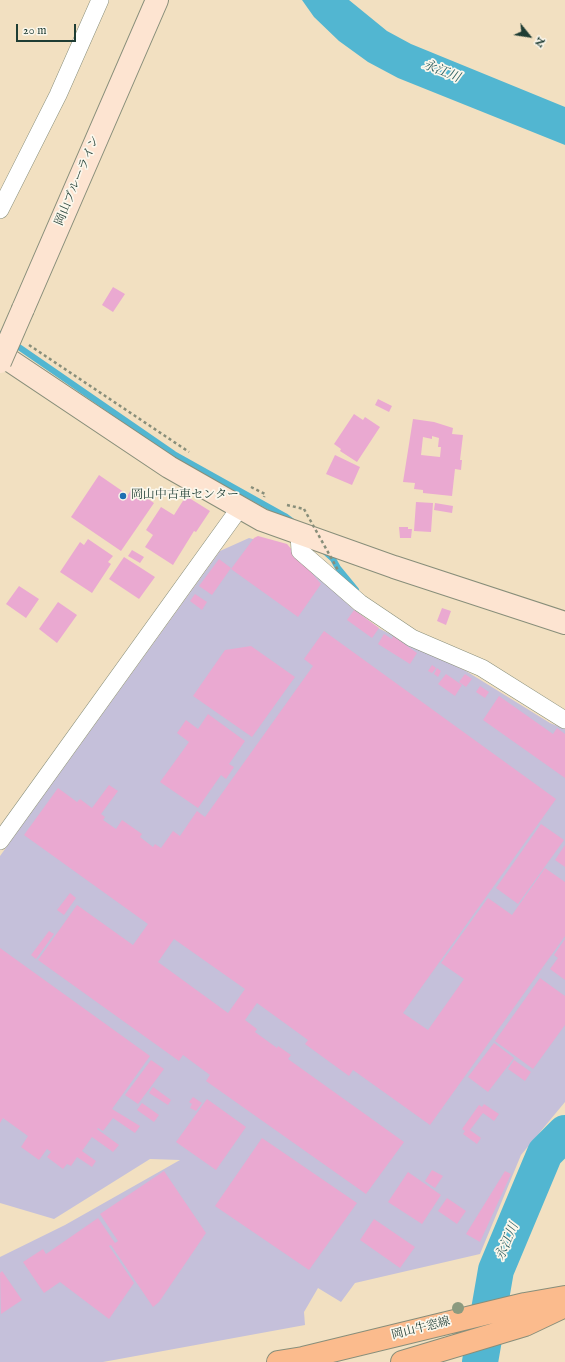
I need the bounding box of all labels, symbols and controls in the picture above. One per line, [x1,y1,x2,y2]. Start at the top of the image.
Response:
scale bar [18,16,78,42]
north arrow [509,16,549,56]
text: 20 m [23,23,46,38]
text: N [531,34,548,50]
water label: 永江川 [420,57,462,87]
street label: 岡山ブルーライン [53,134,103,228]
place label: 岡山中古車センター [131,489,239,503]
marker: 岡山中古車センター [118,491,128,501]
water label: 永江川 [493,1221,523,1263]
street label: 岡山牛窓線 [390,1315,452,1343]

